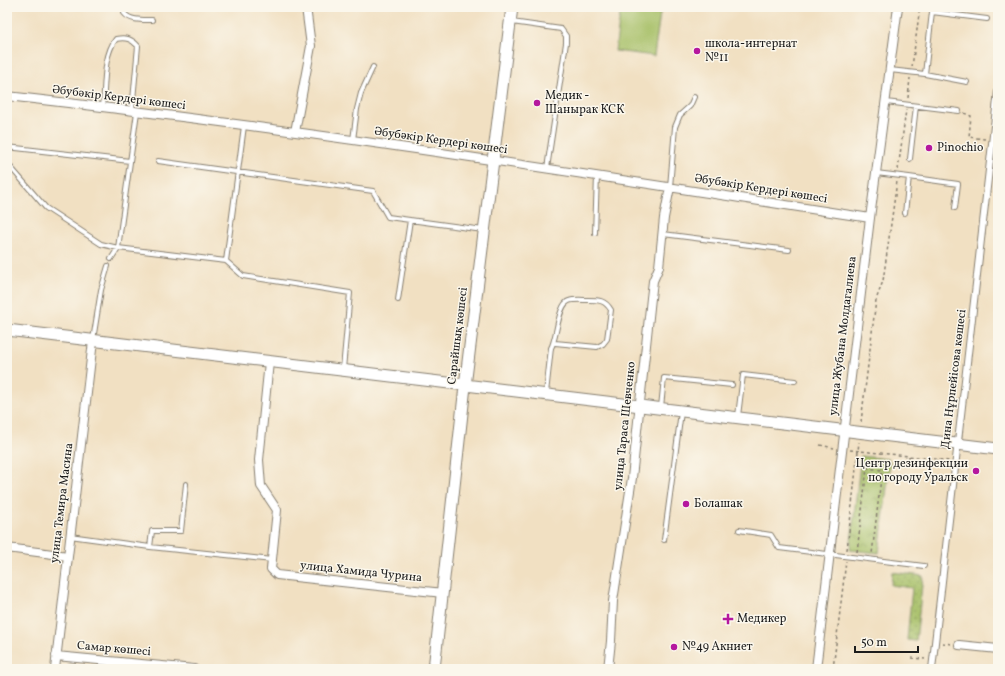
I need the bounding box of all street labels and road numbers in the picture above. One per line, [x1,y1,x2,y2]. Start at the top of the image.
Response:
street label: Әбубәкір Кердері көшесі [51,82,187,114]
street label: Әбубәкір Кердері көшесі [373,124,509,158]
street label: Әбубәкір Кердері көшесі [693,171,829,207]
street label: улица Жубана Молдагалиева [825,255,861,417]
street label: Сарайшық көшесі [444,286,472,386]
street label: Дина Нұрпейісова көшесі [937,308,971,450]
street label: улица Тараса Шевченко [610,361,640,491]
street label: улица Темира Масина [47,442,77,564]
street label: улица Хамида Чурина [299,558,423,586]
street label: Самар көшесі [76,638,152,660]

